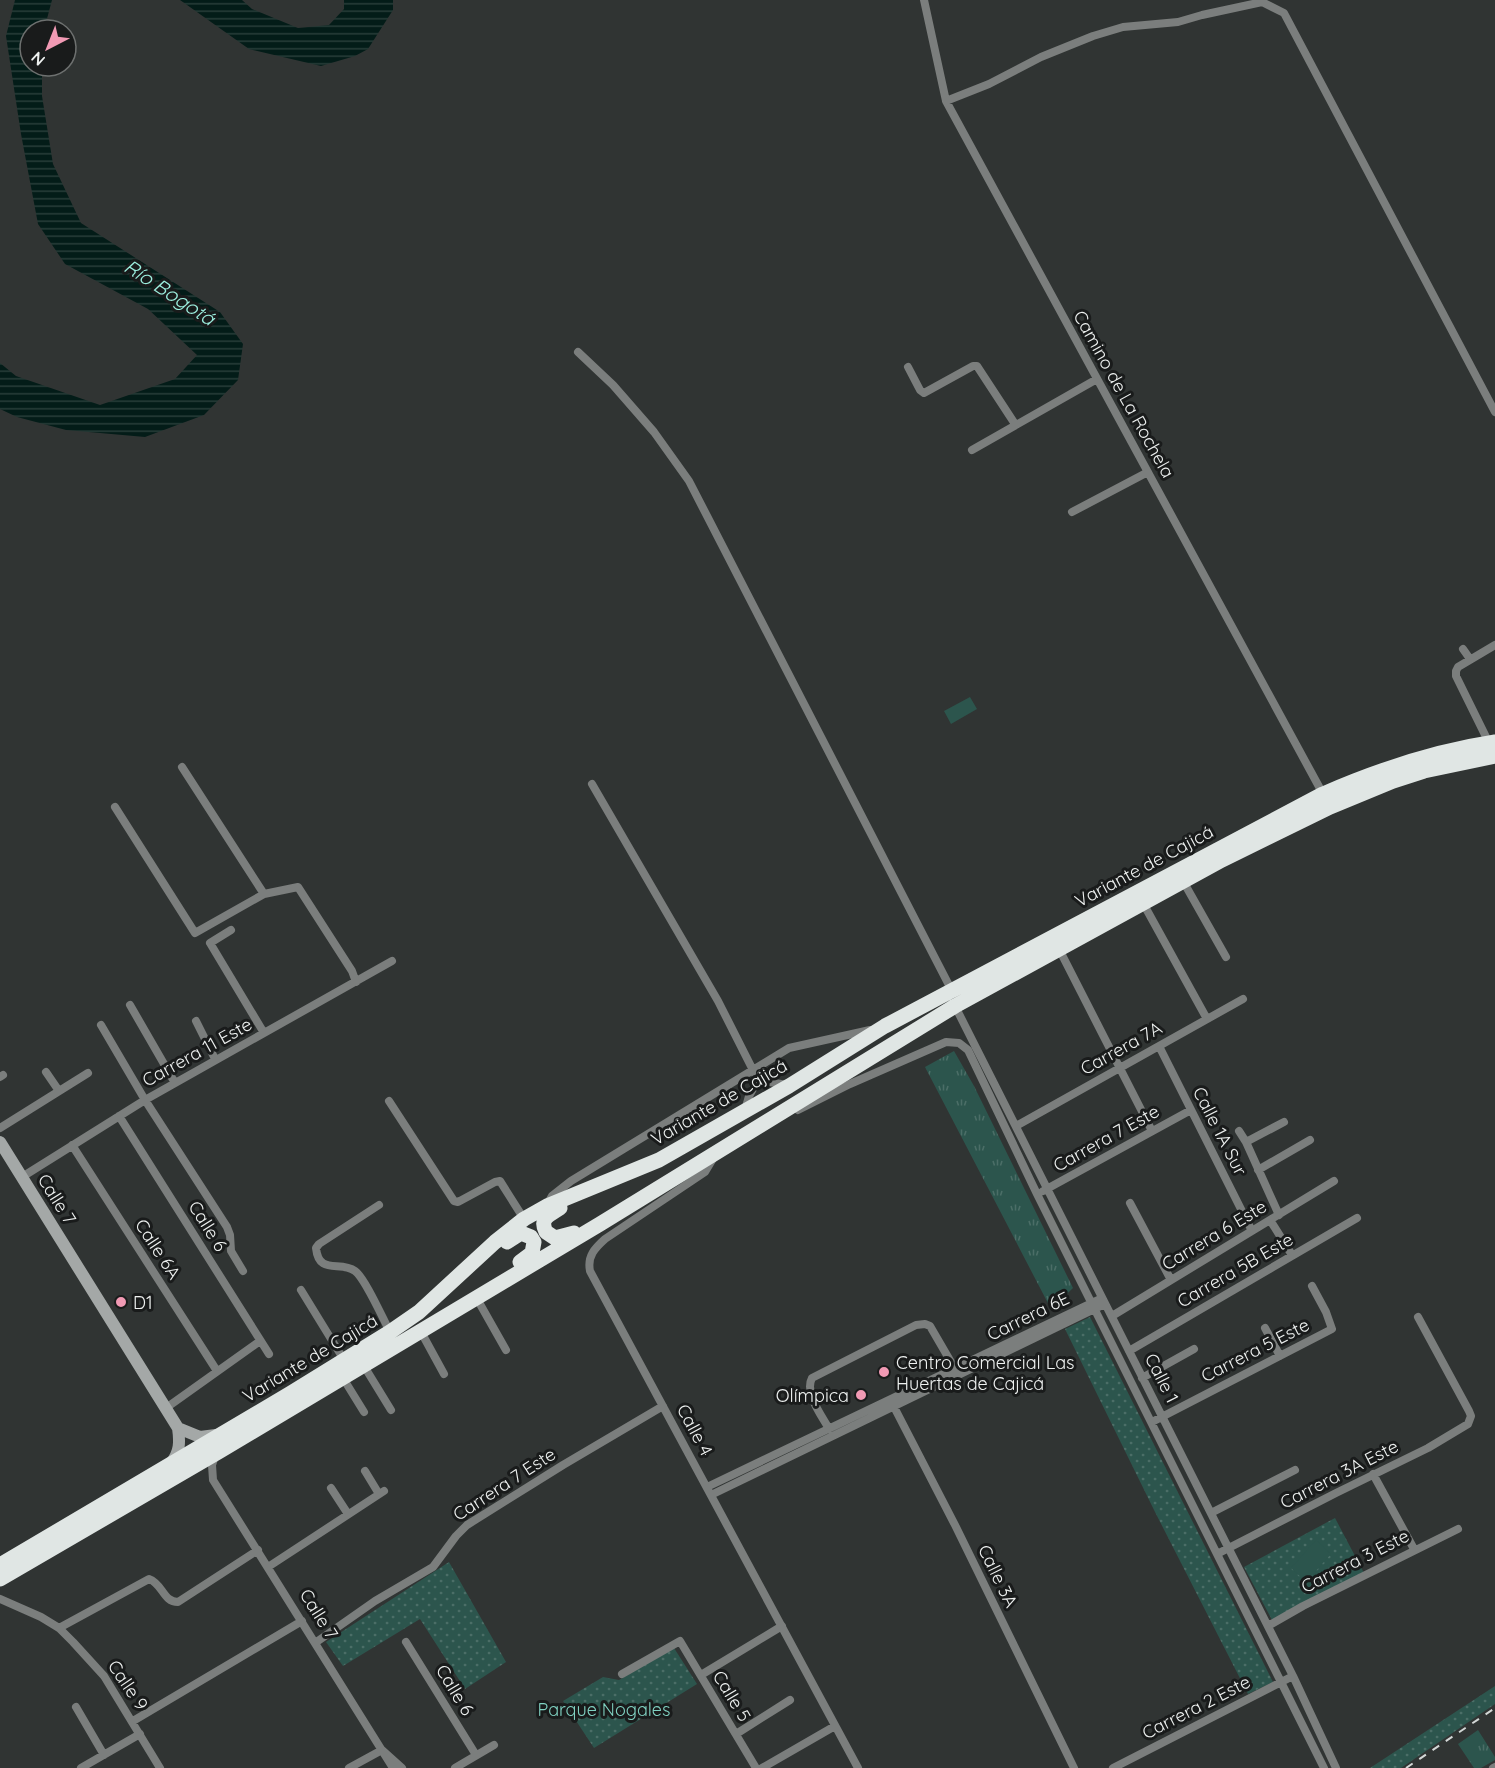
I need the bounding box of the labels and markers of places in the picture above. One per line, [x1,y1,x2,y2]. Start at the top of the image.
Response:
place label: D1 [133,1291,153,1314]
marker: D1 [114,1295,128,1309]
place label: Centro Comercial Las Huertas de Cajicá [896,1351,1075,1395]
marker: Centro Comercial Las Huertas de Cajicá [877,1365,891,1379]
place label: Olímpica [776,1384,849,1407]
marker: Olímpica [854,1388,868,1402]

